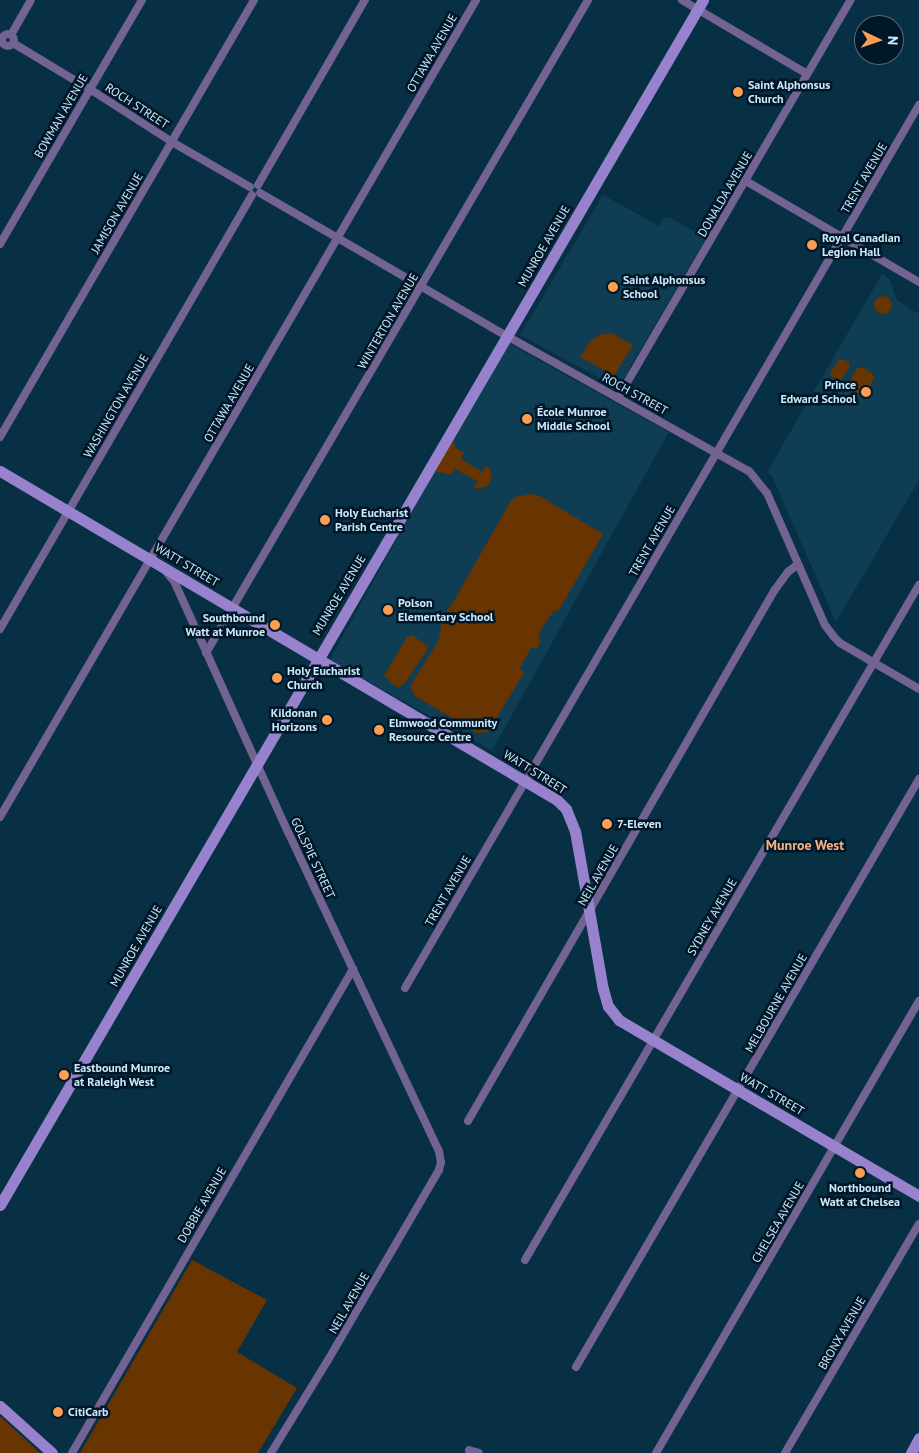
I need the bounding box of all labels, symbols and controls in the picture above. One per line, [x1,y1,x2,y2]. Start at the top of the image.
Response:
street label: OTTAWA AVENUE [404,11,460,95]
north arrow [854,15,904,65]
text: N [884,36,902,46]
street label: BOWMAN AVENUE [31,71,91,161]
place label: Saint Alphonsus Church [748,78,831,106]
street label: ROCH STREET [103,80,171,132]
marker: Saint Alphonsus Church [732,86,744,98]
street label: TRENT AVENUE [838,140,890,216]
street label: DONALDA AVENUE [694,148,756,240]
street label: JAMISON AVENUE [88,170,146,256]
street label: MUNROE AVENUE [515,203,573,289]
place label: Royal Canadian Legion Hall [822,231,900,259]
marker: Royal Canadian Legion Hall [806,239,818,251]
street label: WINTERTON AVENUE [355,270,421,372]
place label: Saint Alphonsus School [623,273,706,301]
marker: Saint Alphonsus School [607,281,619,293]
street label: WASHINGTON AVENUE [80,351,152,461]
street label: OTTAWA AVENUE [201,361,257,445]
street label: ROCH STREET [600,370,670,418]
place label: Prince Edward School [780,378,856,406]
marker: Prince Edward School [860,386,872,398]
place label: École Munroe Middle School [537,405,610,433]
marker: École Munroe Middle School [521,413,533,425]
street label: TRENT AVENUE [626,503,678,579]
place label: Holy Eucharist Parish Centre [335,506,409,534]
marker: Holy Eucharist Parish Centre [319,514,331,526]
street label: WATT STREET [152,540,222,590]
street label: MUNROE AVENUE [309,552,369,638]
place label: Polson Elementary School [398,596,494,624]
marker: Polson Elementary School [382,604,394,616]
place label: Southbound Watt at Munroe [185,611,265,639]
marker: Southbound Watt at Munroe [269,619,281,631]
place label: Holy Eucharist Church [287,664,361,692]
marker: Holy Eucharist Church [271,672,283,684]
place label: Kildonan Horizons [271,706,317,734]
marker: Kildonan Horizons [321,714,333,726]
place label: Elmwood Community Resource Centre [389,716,497,744]
marker: Elmwood Community Resource Centre [373,724,385,736]
street label: WATT STREET [501,747,569,797]
street label: GOLSPIE STREET [288,815,338,901]
place label: 7-Eleven [617,817,661,831]
marker: 7-Eleven [601,818,613,830]
district label: Munroe West [766,837,844,853]
street label: NEIL AVENUE [574,841,622,909]
street label: TRENT AVENUE [422,853,474,929]
street label: SYDNEY AVENUE [684,876,740,958]
street label: MUNROE AVENUE [107,903,165,989]
street label: MELBOURNE AVENUE [742,951,810,1055]
place label: Eastbound Munroe at Raleigh West [74,1061,170,1089]
marker: Eastbound Munroe at Raleigh West [58,1069,70,1081]
street label: WATT STREET [737,1070,807,1118]
street label: DOBBIE AVENUE [174,1164,230,1246]
marker: Northbound Watt at Chelsea [854,1167,866,1179]
street label: CHELSEA AVENUE [749,1178,807,1266]
place label: Northbound Watt at Chelsea [820,1181,900,1209]
street label: NEIL AVENUE [325,1269,373,1337]
street label: BRONX AVENUE [815,1294,869,1372]
place label: CitiCarb [68,1405,109,1419]
marker: CitiCarb [52,1406,64,1418]

